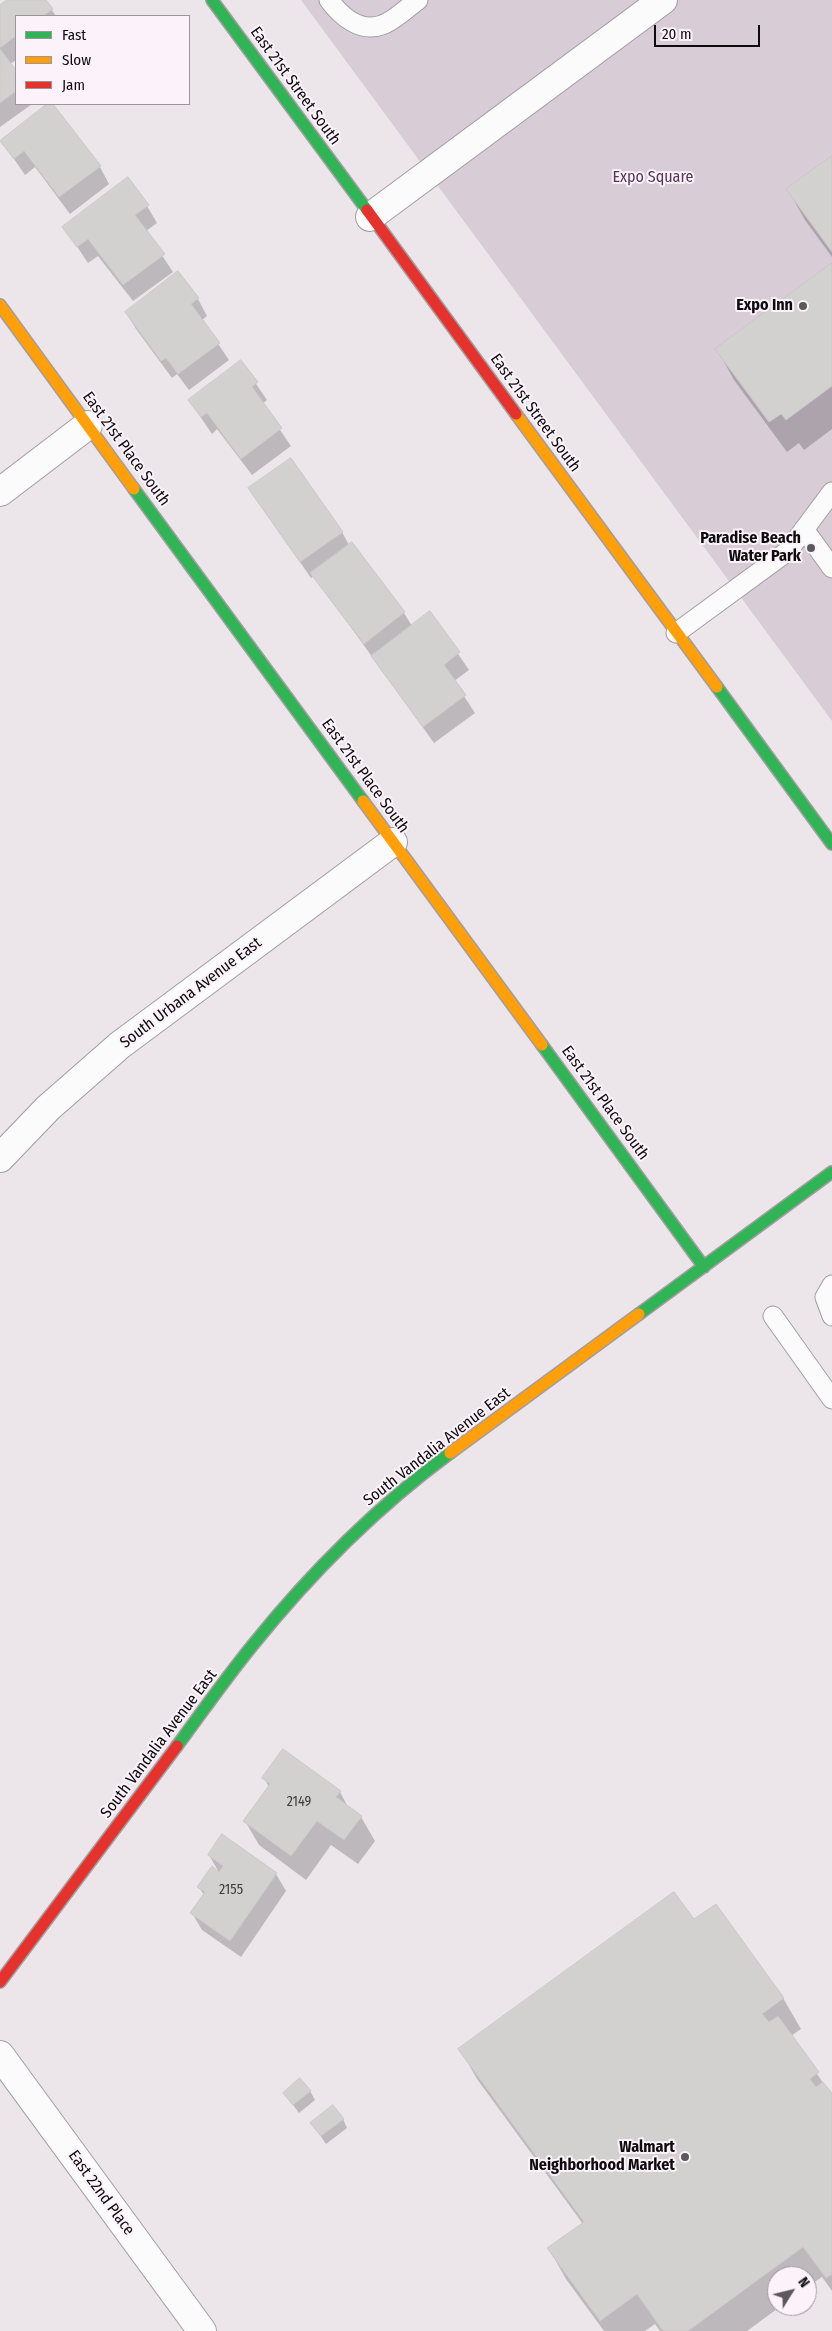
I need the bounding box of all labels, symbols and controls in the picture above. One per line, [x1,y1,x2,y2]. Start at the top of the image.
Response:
legend [15,15,190,105]
scale bar [657,15,763,47]
street label: East 21st Street South [246,23,344,149]
text: 20 m [662,25,692,43]
text: Fast [62,26,86,44]
text: Slow [62,51,91,69]
text: Jam [62,76,85,94]
park label: Expo Square [613,168,693,188]
place label: Expo Inn [736,296,793,316]
marker: Expo Inn [797,300,809,312]
street label: East 21st Street South [486,350,584,476]
street label: East 21st Place South [78,388,174,510]
place label: Paradise Beach Water Park [700,529,801,567]
marker: Paradise Beach Water Park [805,542,817,554]
street label: East 21st Place South [317,715,413,837]
street label: South Urbana Avenue East [116,933,266,1053]
street label: East 21st Place South [557,1042,653,1164]
street label: South Vandalia Avenue East [360,1384,514,1510]
street label: South Vandalia Avenue East [97,1666,221,1822]
house number: 2149 [287,1794,311,1810]
house number: 2155 [219,1882,243,1898]
place label: Walmart Neighborhood Market [529,2138,675,2176]
street label: East 22nd Place [64,2147,138,2239]
marker: Walmart Neighborhood Market [679,2151,691,2163]
north arrow [767,2266,817,2316]
text: N [794,2274,813,2291]

